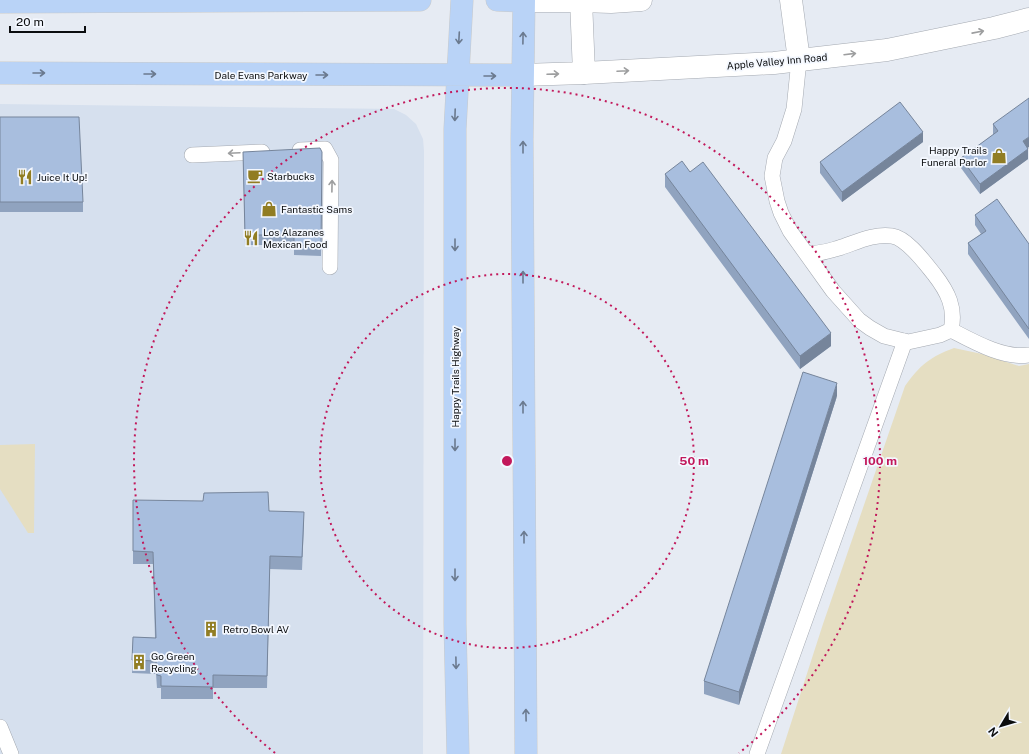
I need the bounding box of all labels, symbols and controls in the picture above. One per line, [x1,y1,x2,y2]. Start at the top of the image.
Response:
scale bar [10,8,85,34]
text: 20 m [16,15,44,29]
one-way arrow [971,27,984,35]
one-way arrow [456,31,463,44]
one-way arrow [520,32,527,45]
one-way arrow [843,50,856,58]
street label: Apple Valley Inn Road [726,51,828,71]
one-way arrow [616,67,629,75]
one-way arrow [32,69,45,77]
street label: Dale Evans Parkway [215,69,308,81]
one-way arrow [143,70,156,78]
one-way arrow [546,70,559,78]
one-way arrow [315,71,328,79]
one-way arrow [483,72,496,80]
one-way arrow [452,108,459,121]
one-way arrow [519,141,526,154]
place label: Happy Trails Funeral Parlor [921,144,987,168]
shop icon: Happy Trails Funeral Parlor [990,147,1008,165]
one-way arrow [228,150,241,157]
cafe icon: Starbucks [246,167,264,185]
restaurant icon: Juice It Up! [16,168,34,186]
place label: Starbucks [267,170,314,182]
place label: Juice It Up! [37,171,87,183]
one-way arrow [328,180,336,193]
shop icon: Fantastic Sams [260,200,278,218]
place label: Fantastic Sams [281,203,352,215]
place label: Los Alazanes Mexican Food [263,226,327,250]
restaurant icon: Los Alazanes Mexican Food [242,229,260,247]
one-way arrow [451,238,459,251]
one-way arrow [519,271,527,284]
street label: Happy Trails Highway [449,326,461,427]
one-way arrow [519,401,527,414]
one-way arrow [451,438,459,451]
centre of rings [500,454,514,468]
text: 50 m [679,454,709,468]
text: 100 m [863,454,897,468]
one-way arrow [520,531,528,544]
one-way arrow [451,568,459,581]
building icon: Retro Bowl AV [202,620,220,638]
place label: Retro Bowl AV [223,623,289,635]
place label: Go Green Recycling [151,650,197,674]
building icon: Go Green Recycling [130,653,148,671]
one-way arrow [452,656,460,669]
north arrow [981,706,1021,746]
one-way arrow [522,709,530,722]
text: N [986,725,1000,739]

